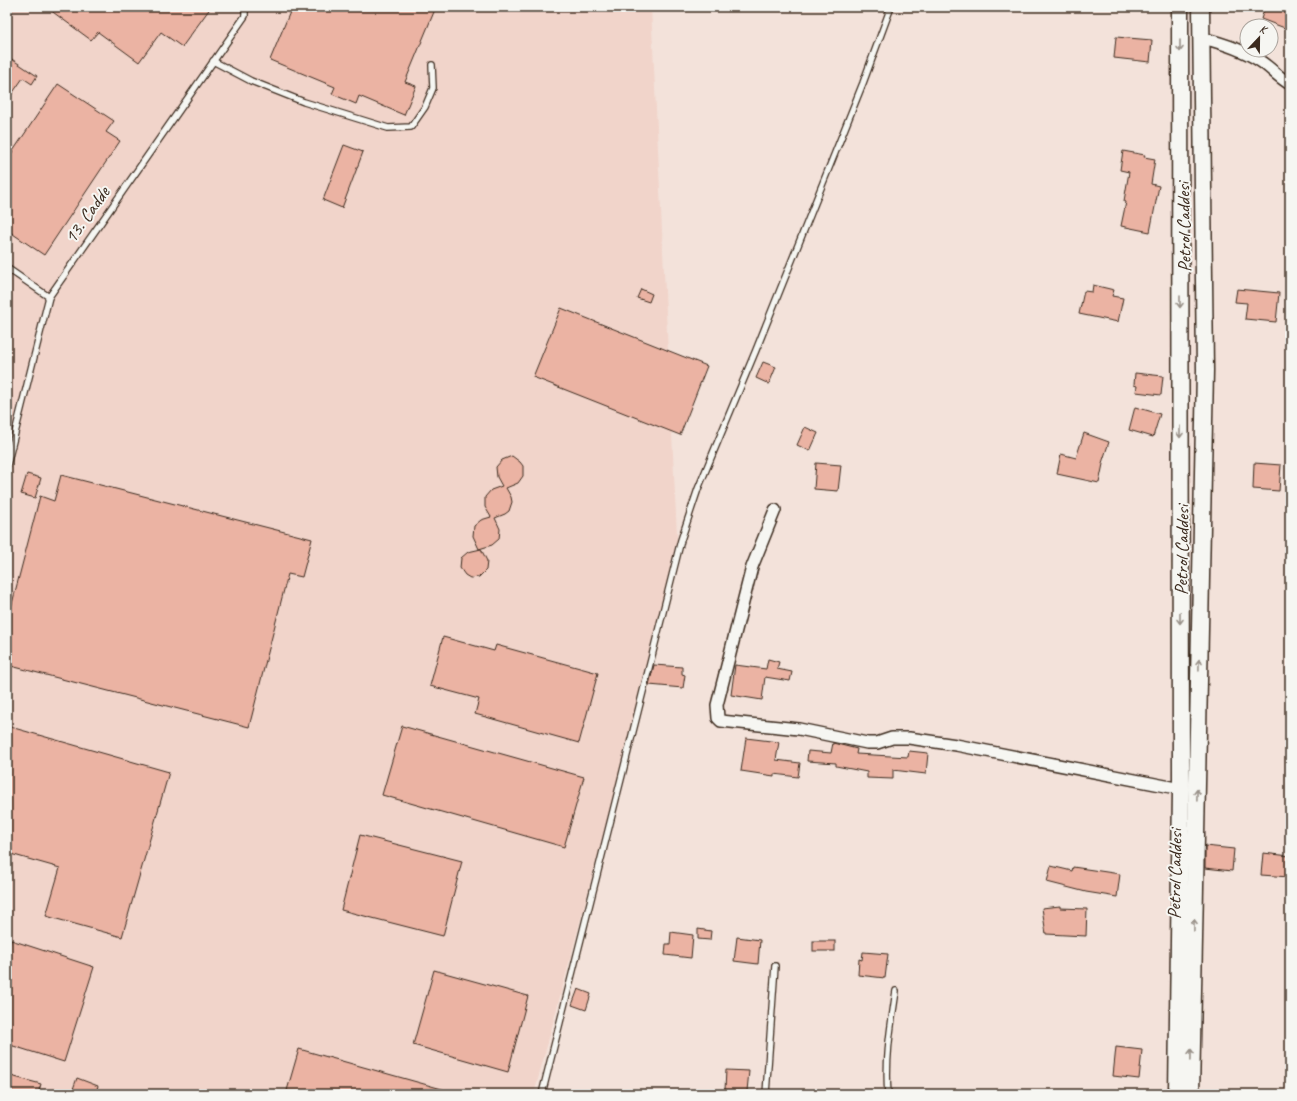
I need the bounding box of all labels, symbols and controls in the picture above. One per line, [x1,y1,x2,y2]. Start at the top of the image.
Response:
north arrow [1239,18,1279,58]
text: K [1258,21,1270,37]
one-way arrow [1176,39,1184,52]
street label: Petrol Caddesi [1171,179,1197,272]
street label: 13. Cadde [59,180,116,248]
one-way arrow [1176,295,1184,308]
one-way arrow [1176,425,1184,438]
street label: Petrol Caddesi [1169,502,1195,595]
one-way arrow [1176,611,1184,624]
one-way arrow [1195,659,1203,672]
one-way arrow [1193,789,1201,802]
street label: Petrol Caddesi [1162,826,1188,919]
one-way arrow [1190,919,1198,932]
one-way arrow [1188,1049,1195,1062]

